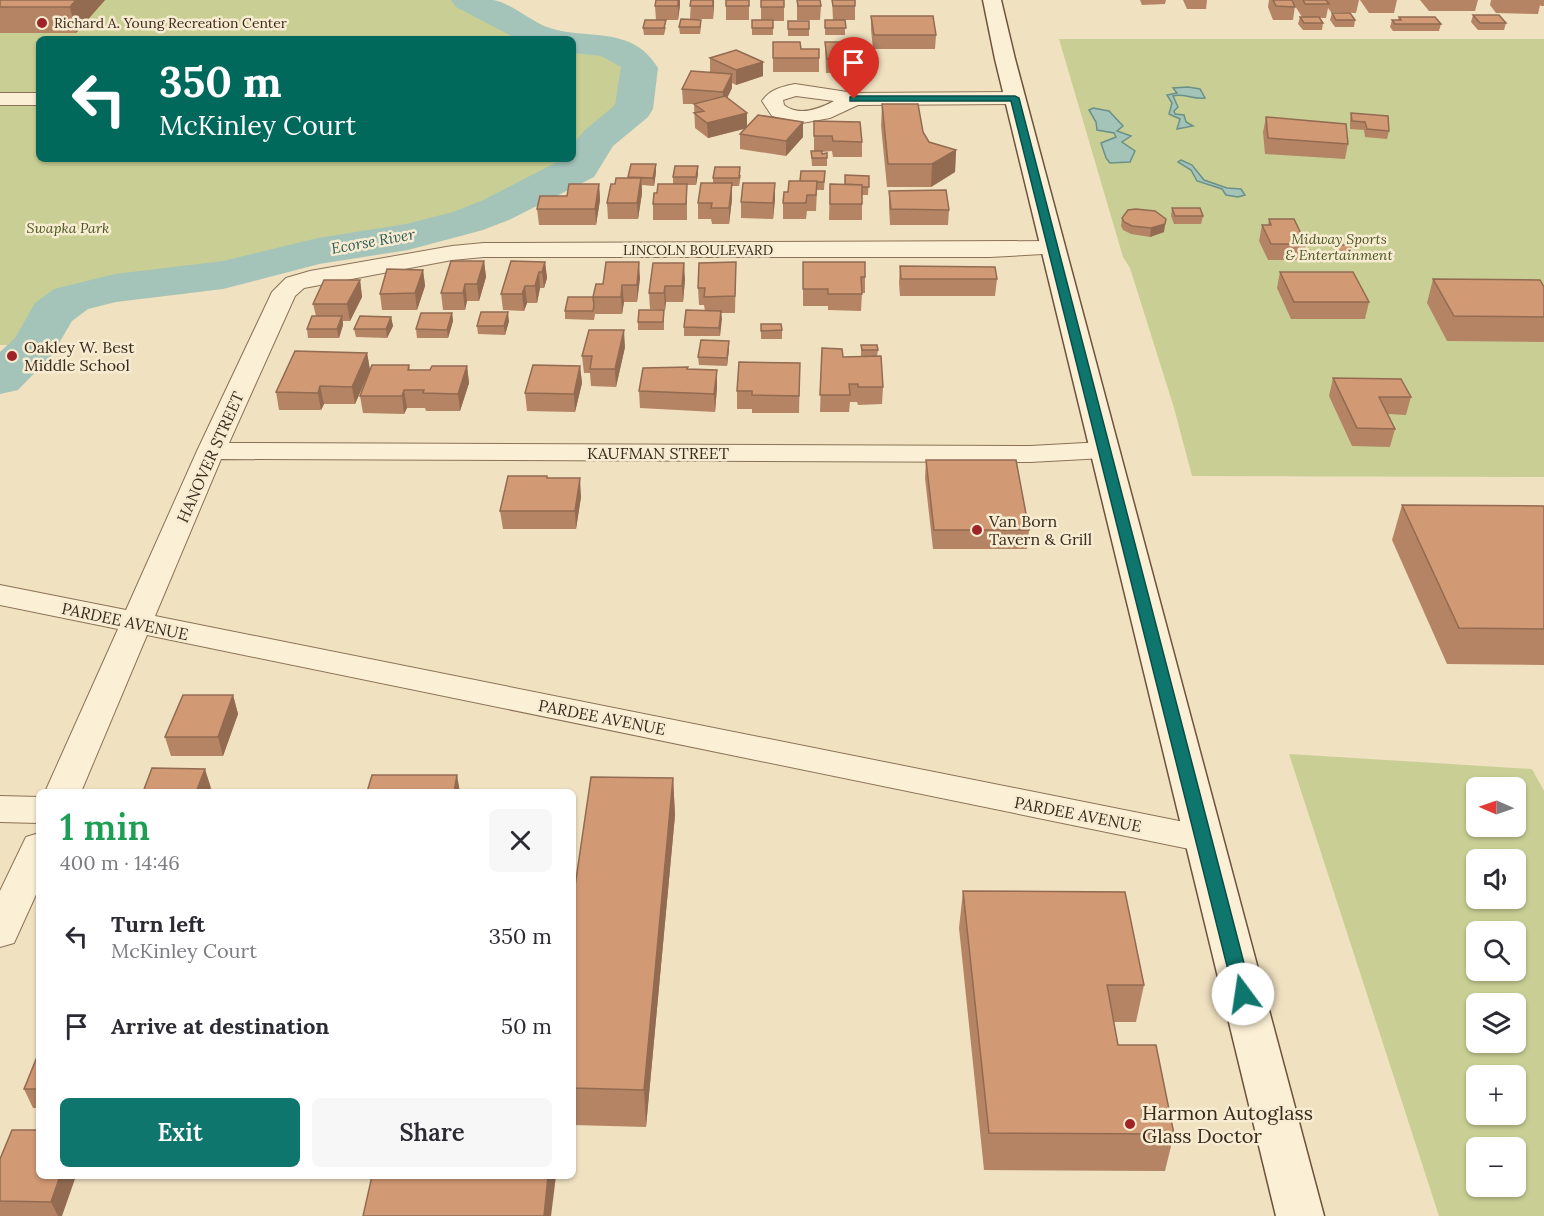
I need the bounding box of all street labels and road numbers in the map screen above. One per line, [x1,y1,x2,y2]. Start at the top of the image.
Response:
street label: LINCOLN BOULEVARD [623,241,773,259]
street label: HANOVER STREET [172,388,248,526]
street label: KAUFMAN STREET [587,443,729,463]
street label: PARDEE AVENUE [60,598,190,644]
street label: PARDEE AVENUE [537,695,667,739]
street label: PARDEE AVENUE [1013,792,1143,836]

